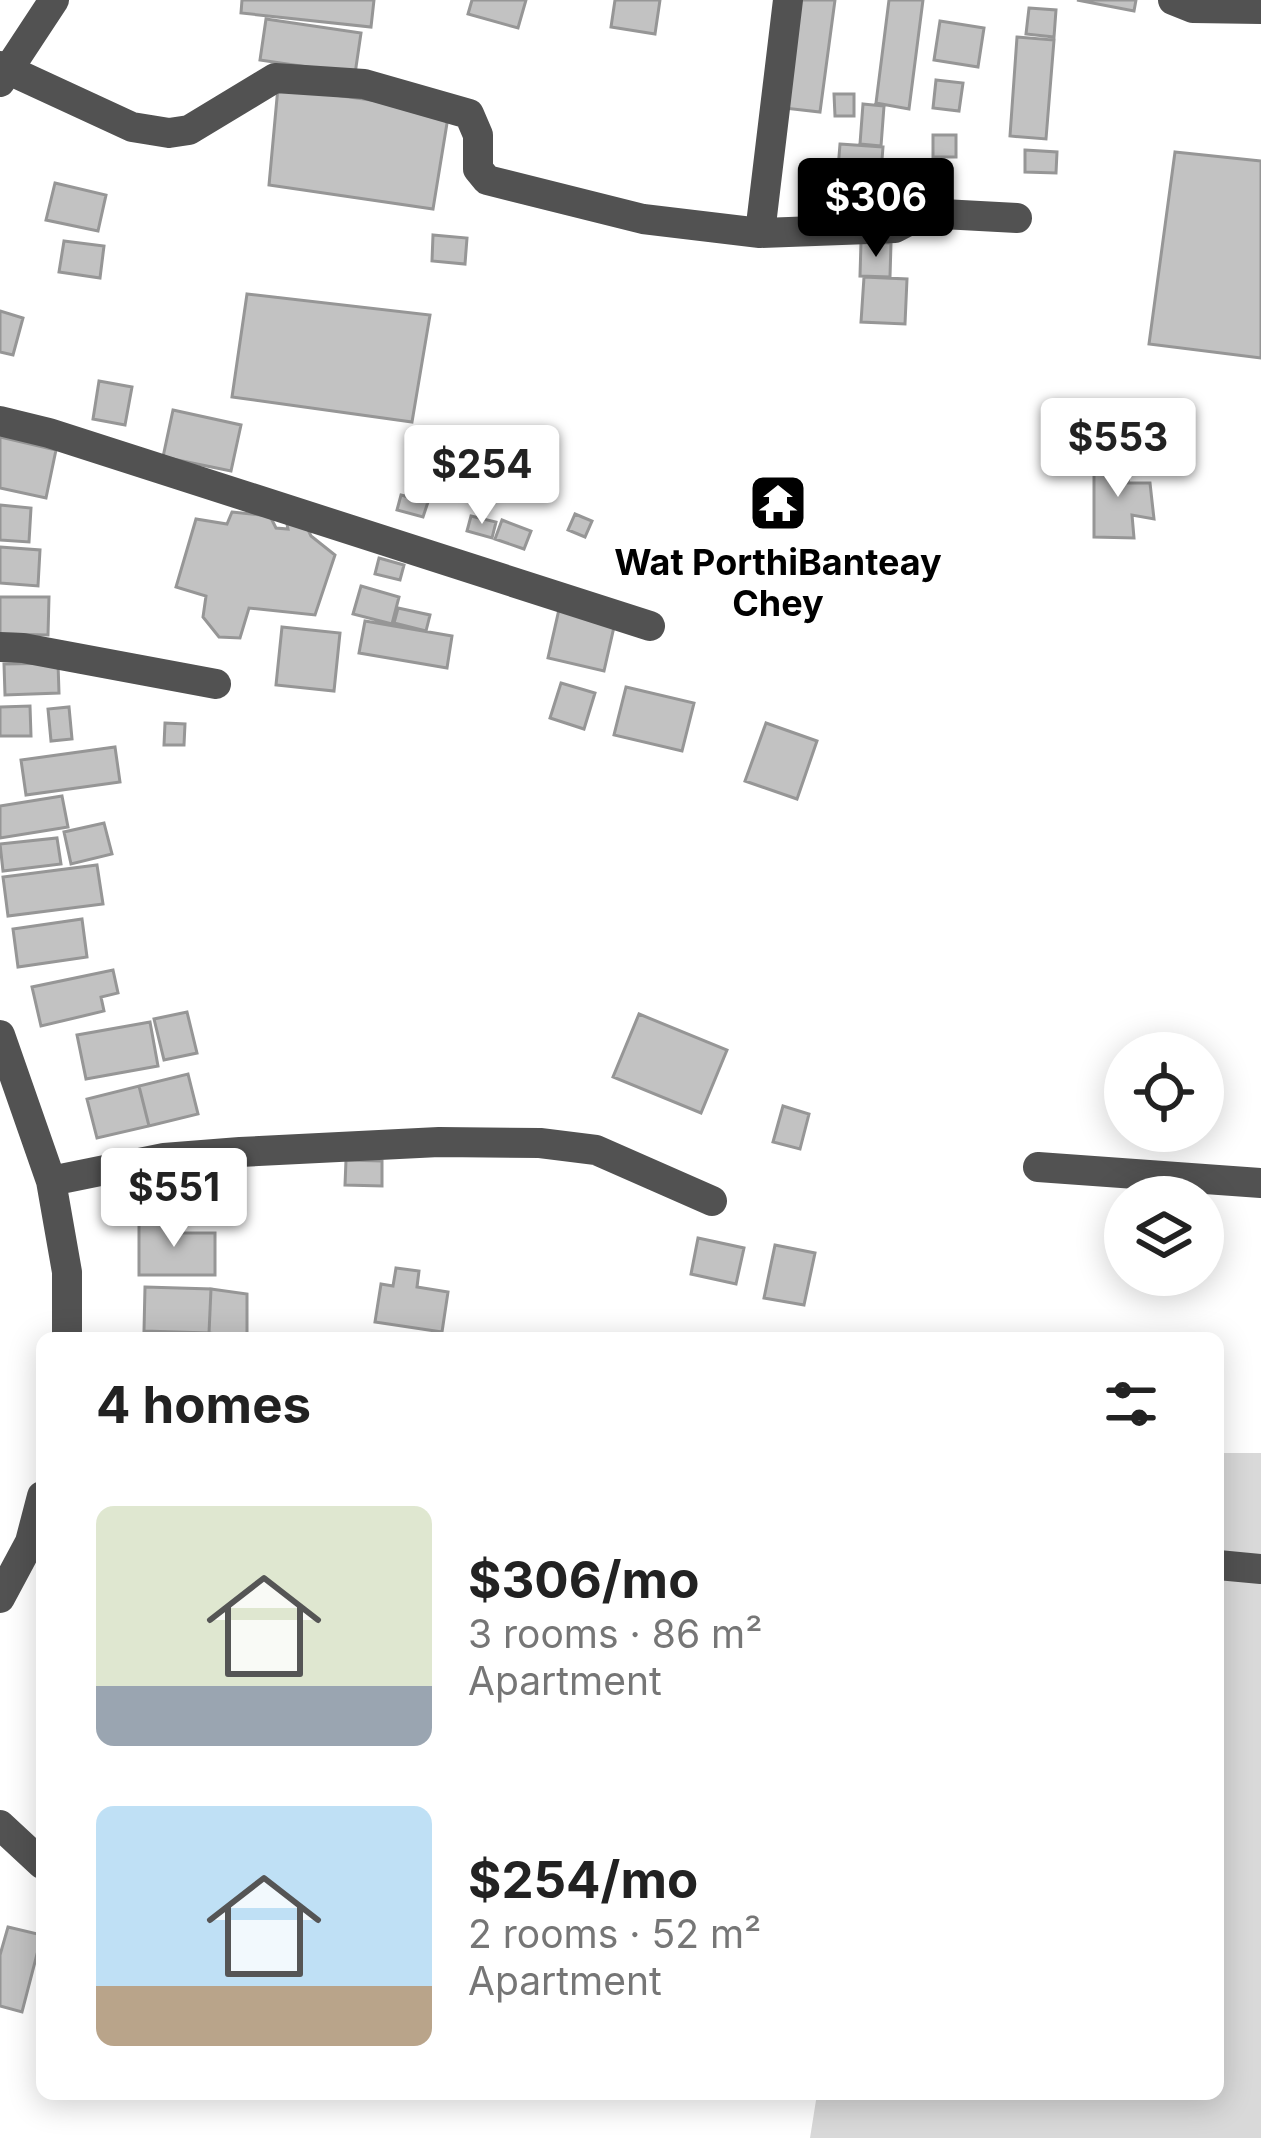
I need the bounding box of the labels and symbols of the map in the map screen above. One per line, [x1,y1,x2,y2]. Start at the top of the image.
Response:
pin: $306 [805,158,947,260]
pin: $553 [1047,398,1189,500]
pin: $254 [411,425,553,527]
temple icon: Wat PorthiBanteay Chey [747,472,809,534]
place label: Wat PorthiBanteay Chey [614,540,942,625]
pin: $551 [103,1148,245,1250]

